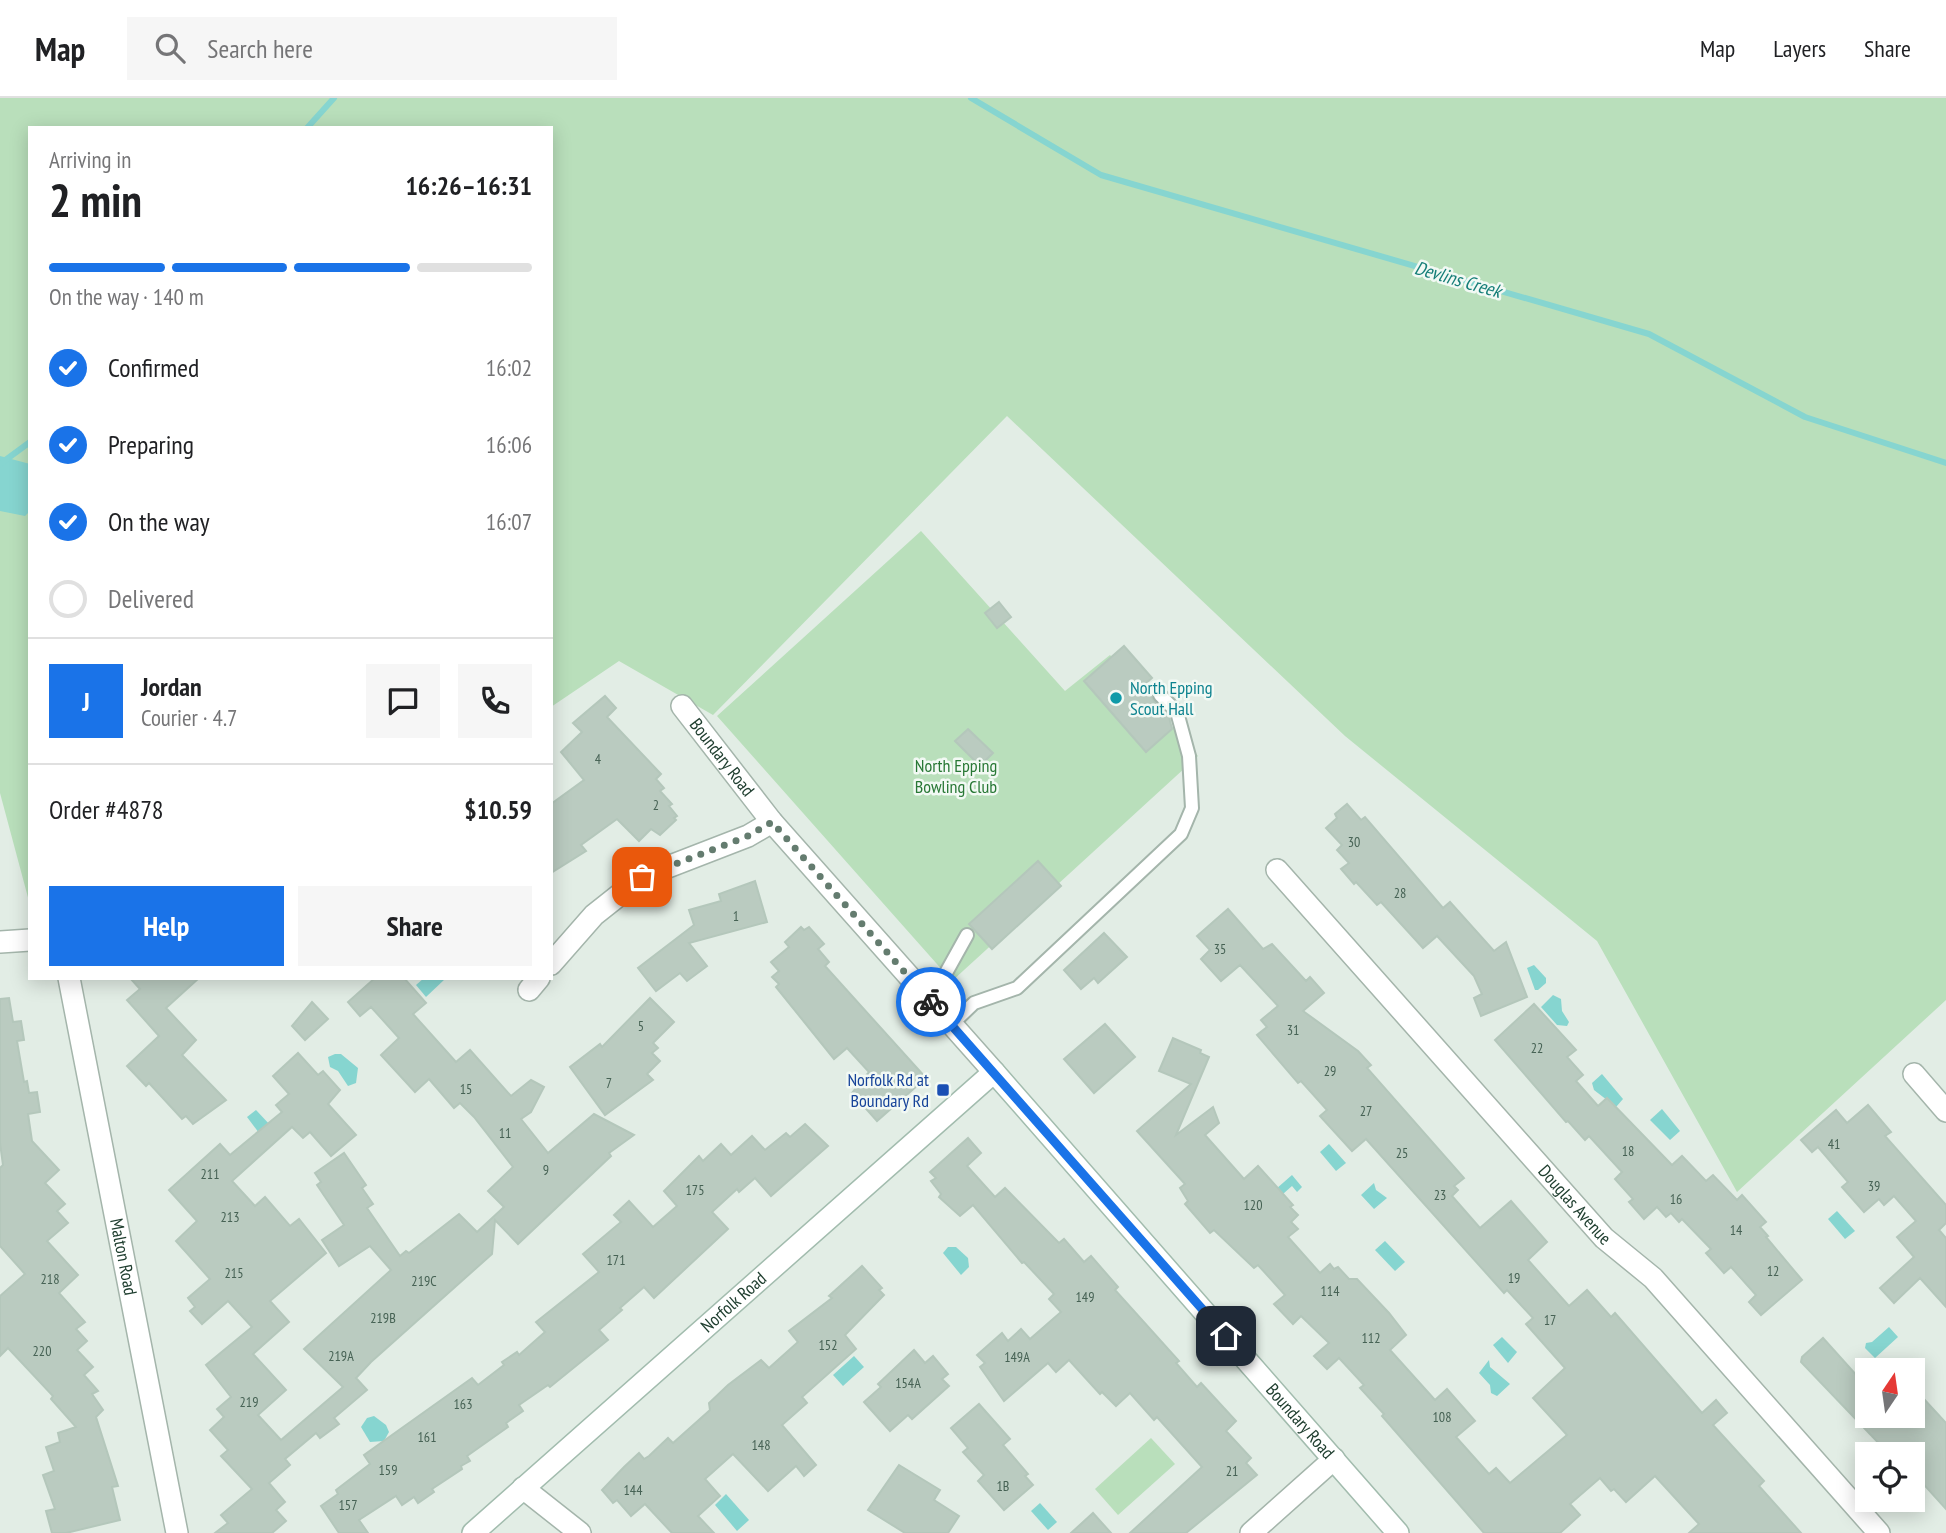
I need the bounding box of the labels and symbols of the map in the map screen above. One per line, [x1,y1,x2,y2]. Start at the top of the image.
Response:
water label: Devlins Creek [1412,255,1507,303]
place label: North Epping Scout Hall [1130,676,1212,720]
marker: North Epping Scout Hall [1108,690,1124,706]
street label: Boundary Road [685,713,760,801]
house number: 4 [595,750,602,768]
park label: North Epping Bowling Club [915,754,997,798]
house number: 2 [653,796,659,814]
house number: 30 [1348,833,1360,851]
pin [612,847,672,907]
house number: 28 [1394,884,1406,902]
house number: 1 [733,907,739,925]
house number: 35 [1214,940,1226,958]
courier [896,967,966,1037]
house number: 5 [638,1017,644,1035]
house number: 31 [1287,1021,1299,1039]
house number: 22 [1531,1039,1543,1057]
house number: 29 [1324,1062,1336,1080]
place label: Norfolk Rd at Boundary Rd [847,1068,929,1112]
house number: 7 [606,1074,612,1092]
house number: 15 [460,1080,472,1098]
marker: Norfolk Rd at Boundary Rd [935,1082,951,1098]
house number: 27 [1360,1102,1372,1120]
house number: 11 [499,1124,511,1142]
house number: 41 [1828,1135,1840,1153]
house number: 18 [1622,1142,1634,1160]
house number: 25 [1396,1144,1408,1162]
street label: Douglas Avenue [1533,1160,1616,1250]
house number: 9 [543,1161,549,1179]
house number: 211 [201,1165,219,1183]
house number: 39 [1868,1177,1880,1195]
house number: 175 [686,1181,704,1199]
house number: 23 [1434,1186,1446,1204]
house number: 16 [1670,1190,1682,1208]
house number: 120 [1244,1196,1262,1214]
house number: 213 [221,1208,239,1226]
street label: Malton Road [105,1216,142,1297]
house number: 14 [1730,1221,1743,1239]
house number: 171 [607,1251,625,1269]
house number: 12 [1767,1262,1779,1280]
house number: 215 [225,1264,243,1282]
street label: Norfolk Road [696,1267,771,1337]
house number: 19 [1508,1269,1520,1287]
house number: 218 [41,1270,59,1288]
house number: 219C [411,1272,437,1290]
house number: 114 [1321,1282,1340,1300]
house number: 149 [1076,1288,1094,1306]
pin [1196,1306,1256,1366]
house number: 219B [370,1309,396,1327]
house number: 17 [1544,1311,1556,1329]
house number: 112 [1362,1329,1380,1347]
house number: 152 [819,1336,837,1354]
house number: 220 [33,1342,51,1360]
house number: 219A [328,1347,354,1365]
house number: 149A [1004,1348,1030,1366]
north arrow [1855,1358,1925,1428]
house number: 154A [895,1374,921,1392]
street label: Boundary Road [1261,1378,1340,1463]
house number: 219 [240,1393,258,1411]
house number: 163 [454,1395,472,1413]
house number: 108 [1433,1408,1451,1426]
house number: 161 [418,1428,436,1446]
house number: 148 [752,1436,770,1454]
house number: 159 [379,1461,397,1479]
house number: 21 [1226,1462,1238,1480]
house number: 1B [997,1477,1009,1495]
house number: 144 [624,1481,643,1499]
house number: 157 [339,1496,357,1514]

